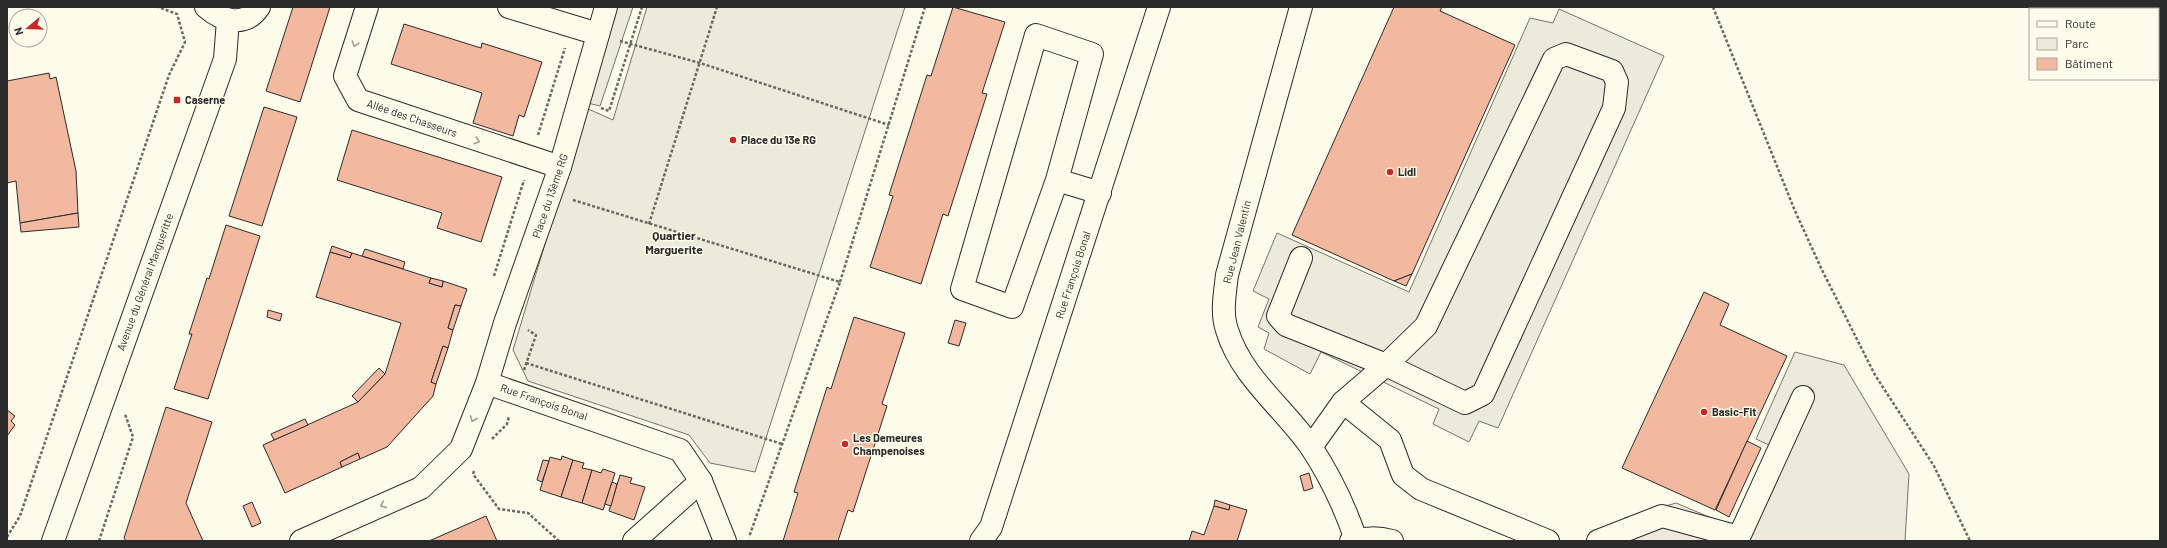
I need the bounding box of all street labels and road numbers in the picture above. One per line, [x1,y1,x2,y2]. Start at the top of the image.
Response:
street label: Allée des Chasseurs [365,96,459,139]
street label: Place du 13ème RG [529,152,570,240]
street label: Rue Jean Valentin [1220,199,1253,285]
street label: Avenue du Général Margueritte [114,211,176,352]
street label: Rue François Bonal [1052,229,1093,320]
street label: Rue François Bonal [499,381,589,423]

